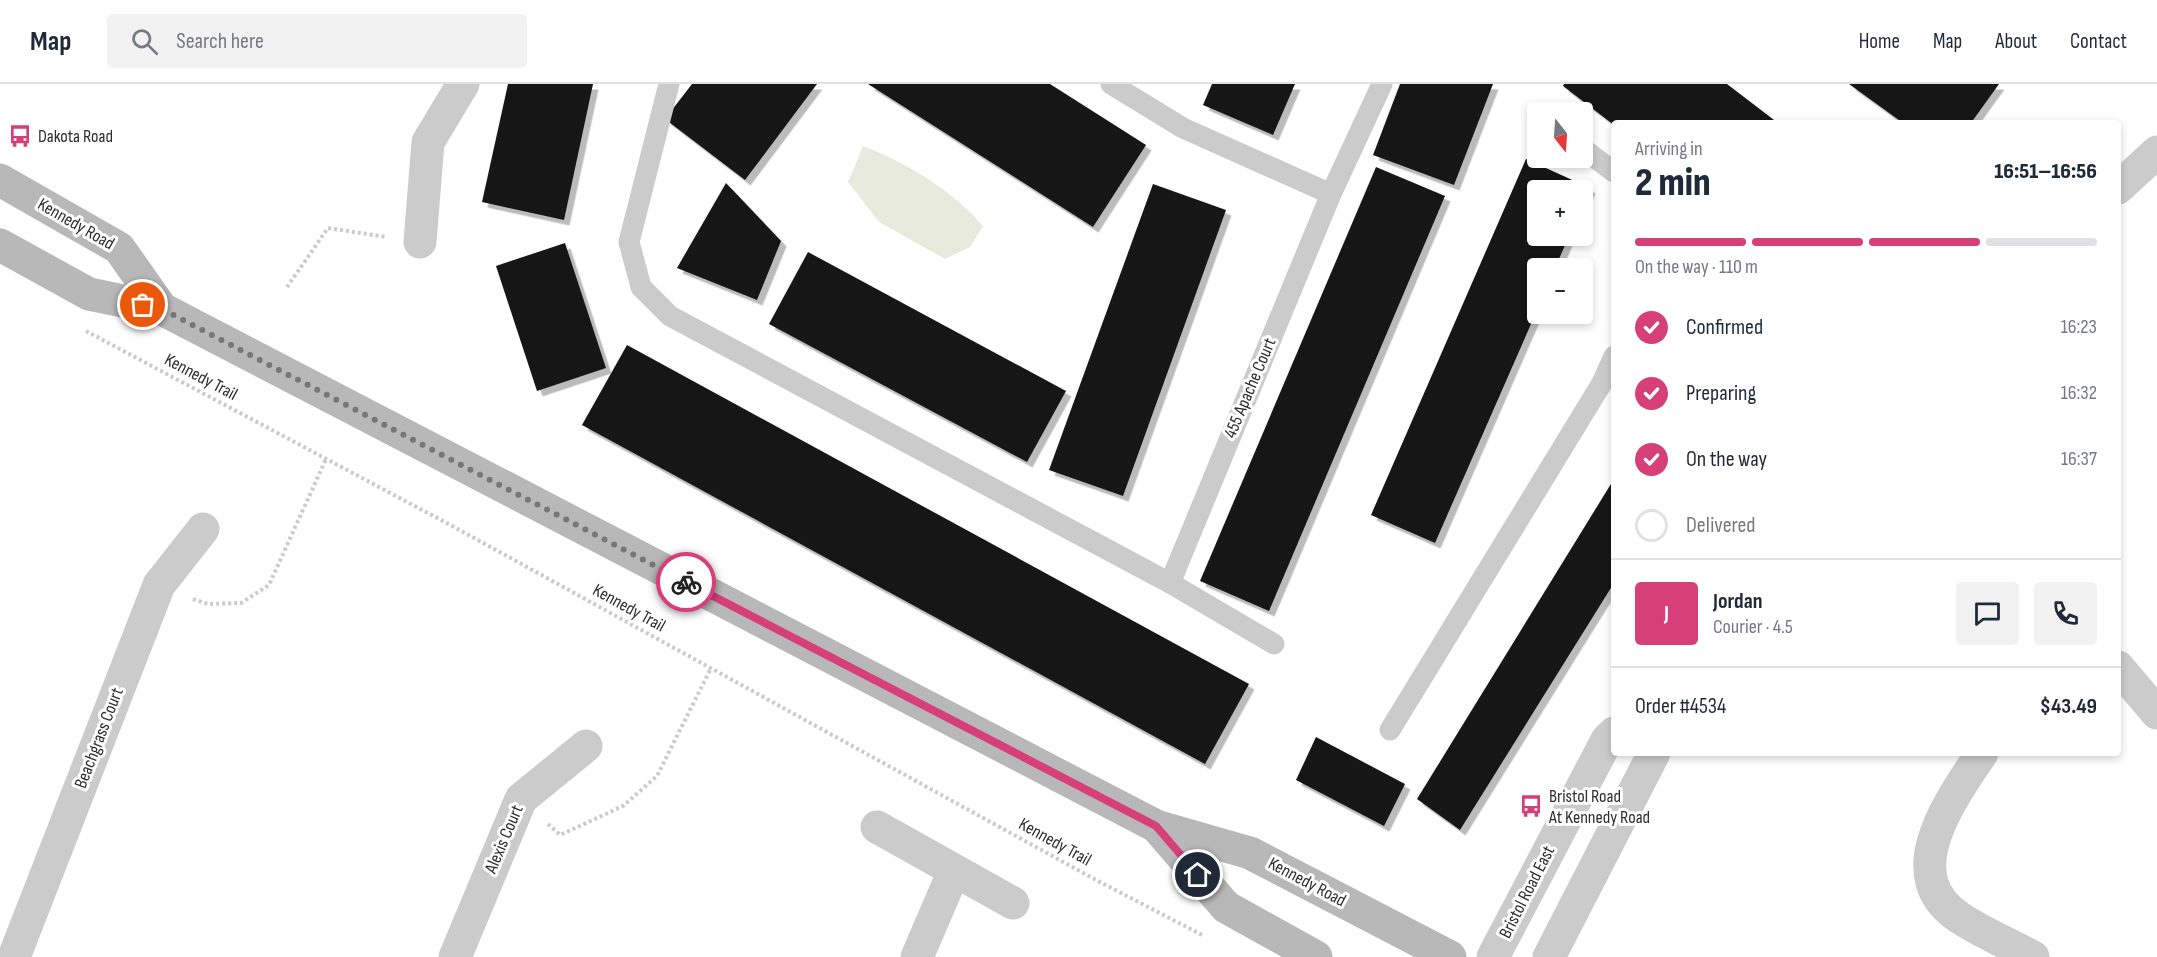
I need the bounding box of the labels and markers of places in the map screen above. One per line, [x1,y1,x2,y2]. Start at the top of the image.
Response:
bus stop icon: Dakota Road [7,123,33,149]
place label: Dakota Road [38,126,113,147]
pin [117,279,168,330]
place label: Bristol Road At Kennedy Road [1548,786,1650,828]
bus stop icon: Bristol Road At Kennedy Road [1518,793,1544,819]
pin [1172,849,1223,900]

